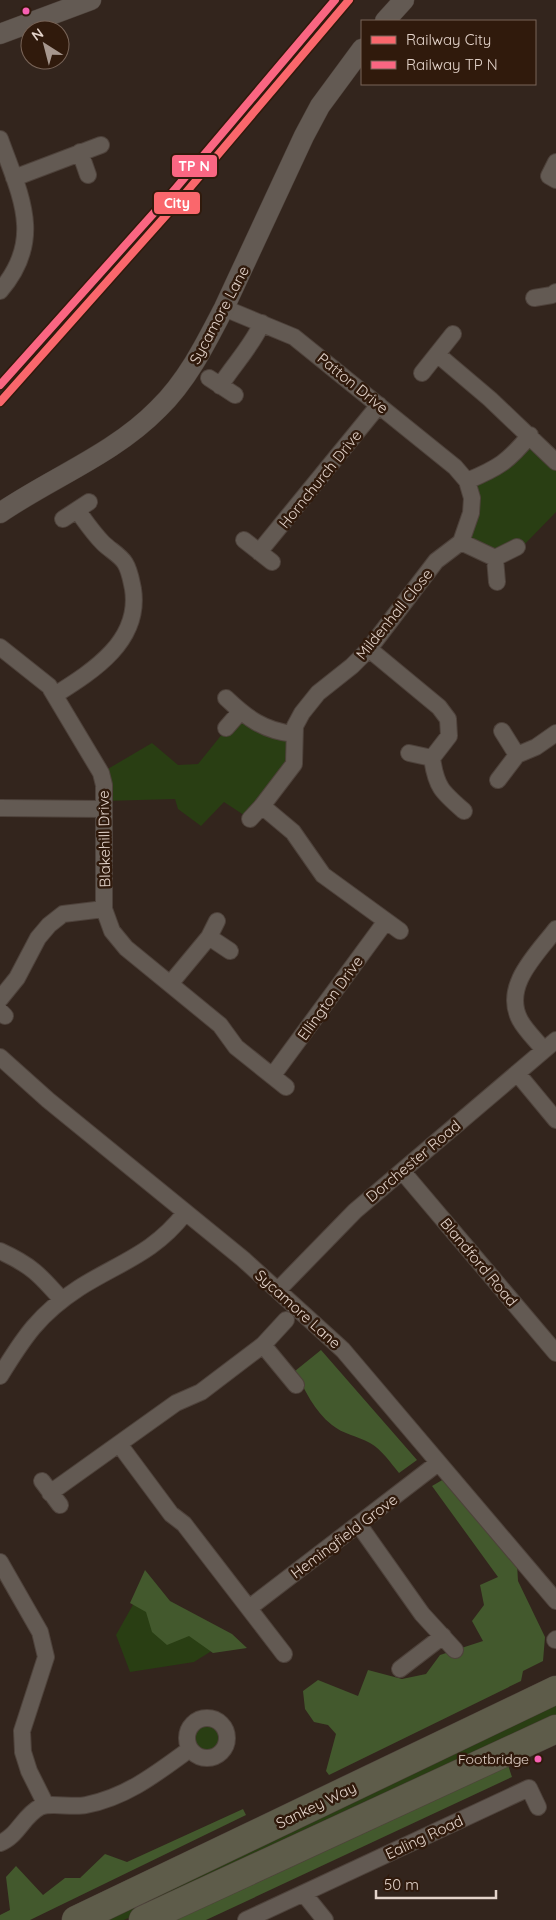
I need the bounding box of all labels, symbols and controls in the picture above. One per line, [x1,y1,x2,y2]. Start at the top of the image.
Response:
unlabelled marker [21,6,31,16]
north arrow [20,20,70,70]
legend [361,20,536,85]
text: N [28,24,47,45]
text: Railway City [406,30,491,49]
text: Railway TP N [406,55,498,74]
line badge: TP N [171,154,218,178]
text: TP N [178,157,210,175]
line badge: City [153,191,201,215]
text: City [164,194,190,212]
street label: Sycamore Lane [185,263,253,367]
street label: Patton Drive [314,349,392,417]
street label: Hornchurch Drive [275,426,365,532]
street label: Mildenhall Close [352,565,436,663]
street label: Blakehill Drive [94,790,114,888]
street label: Ellington Drive [293,952,367,1044]
street label: Dorchester Road [362,1116,464,1206]
street label: Blandford Road [436,1214,522,1310]
street label: Sycamore Lane [251,1266,345,1352]
street label: Hemingfield Grove [287,1490,401,1582]
place label: Footbridge [458,1750,529,1768]
marker: Footbridge [533,1754,543,1764]
street label: Sankey Way [273,1777,359,1833]
street label: Ealing Road [382,1811,466,1863]
scale bar [376,1868,496,1900]
text: 50 m [384,1875,419,1894]

